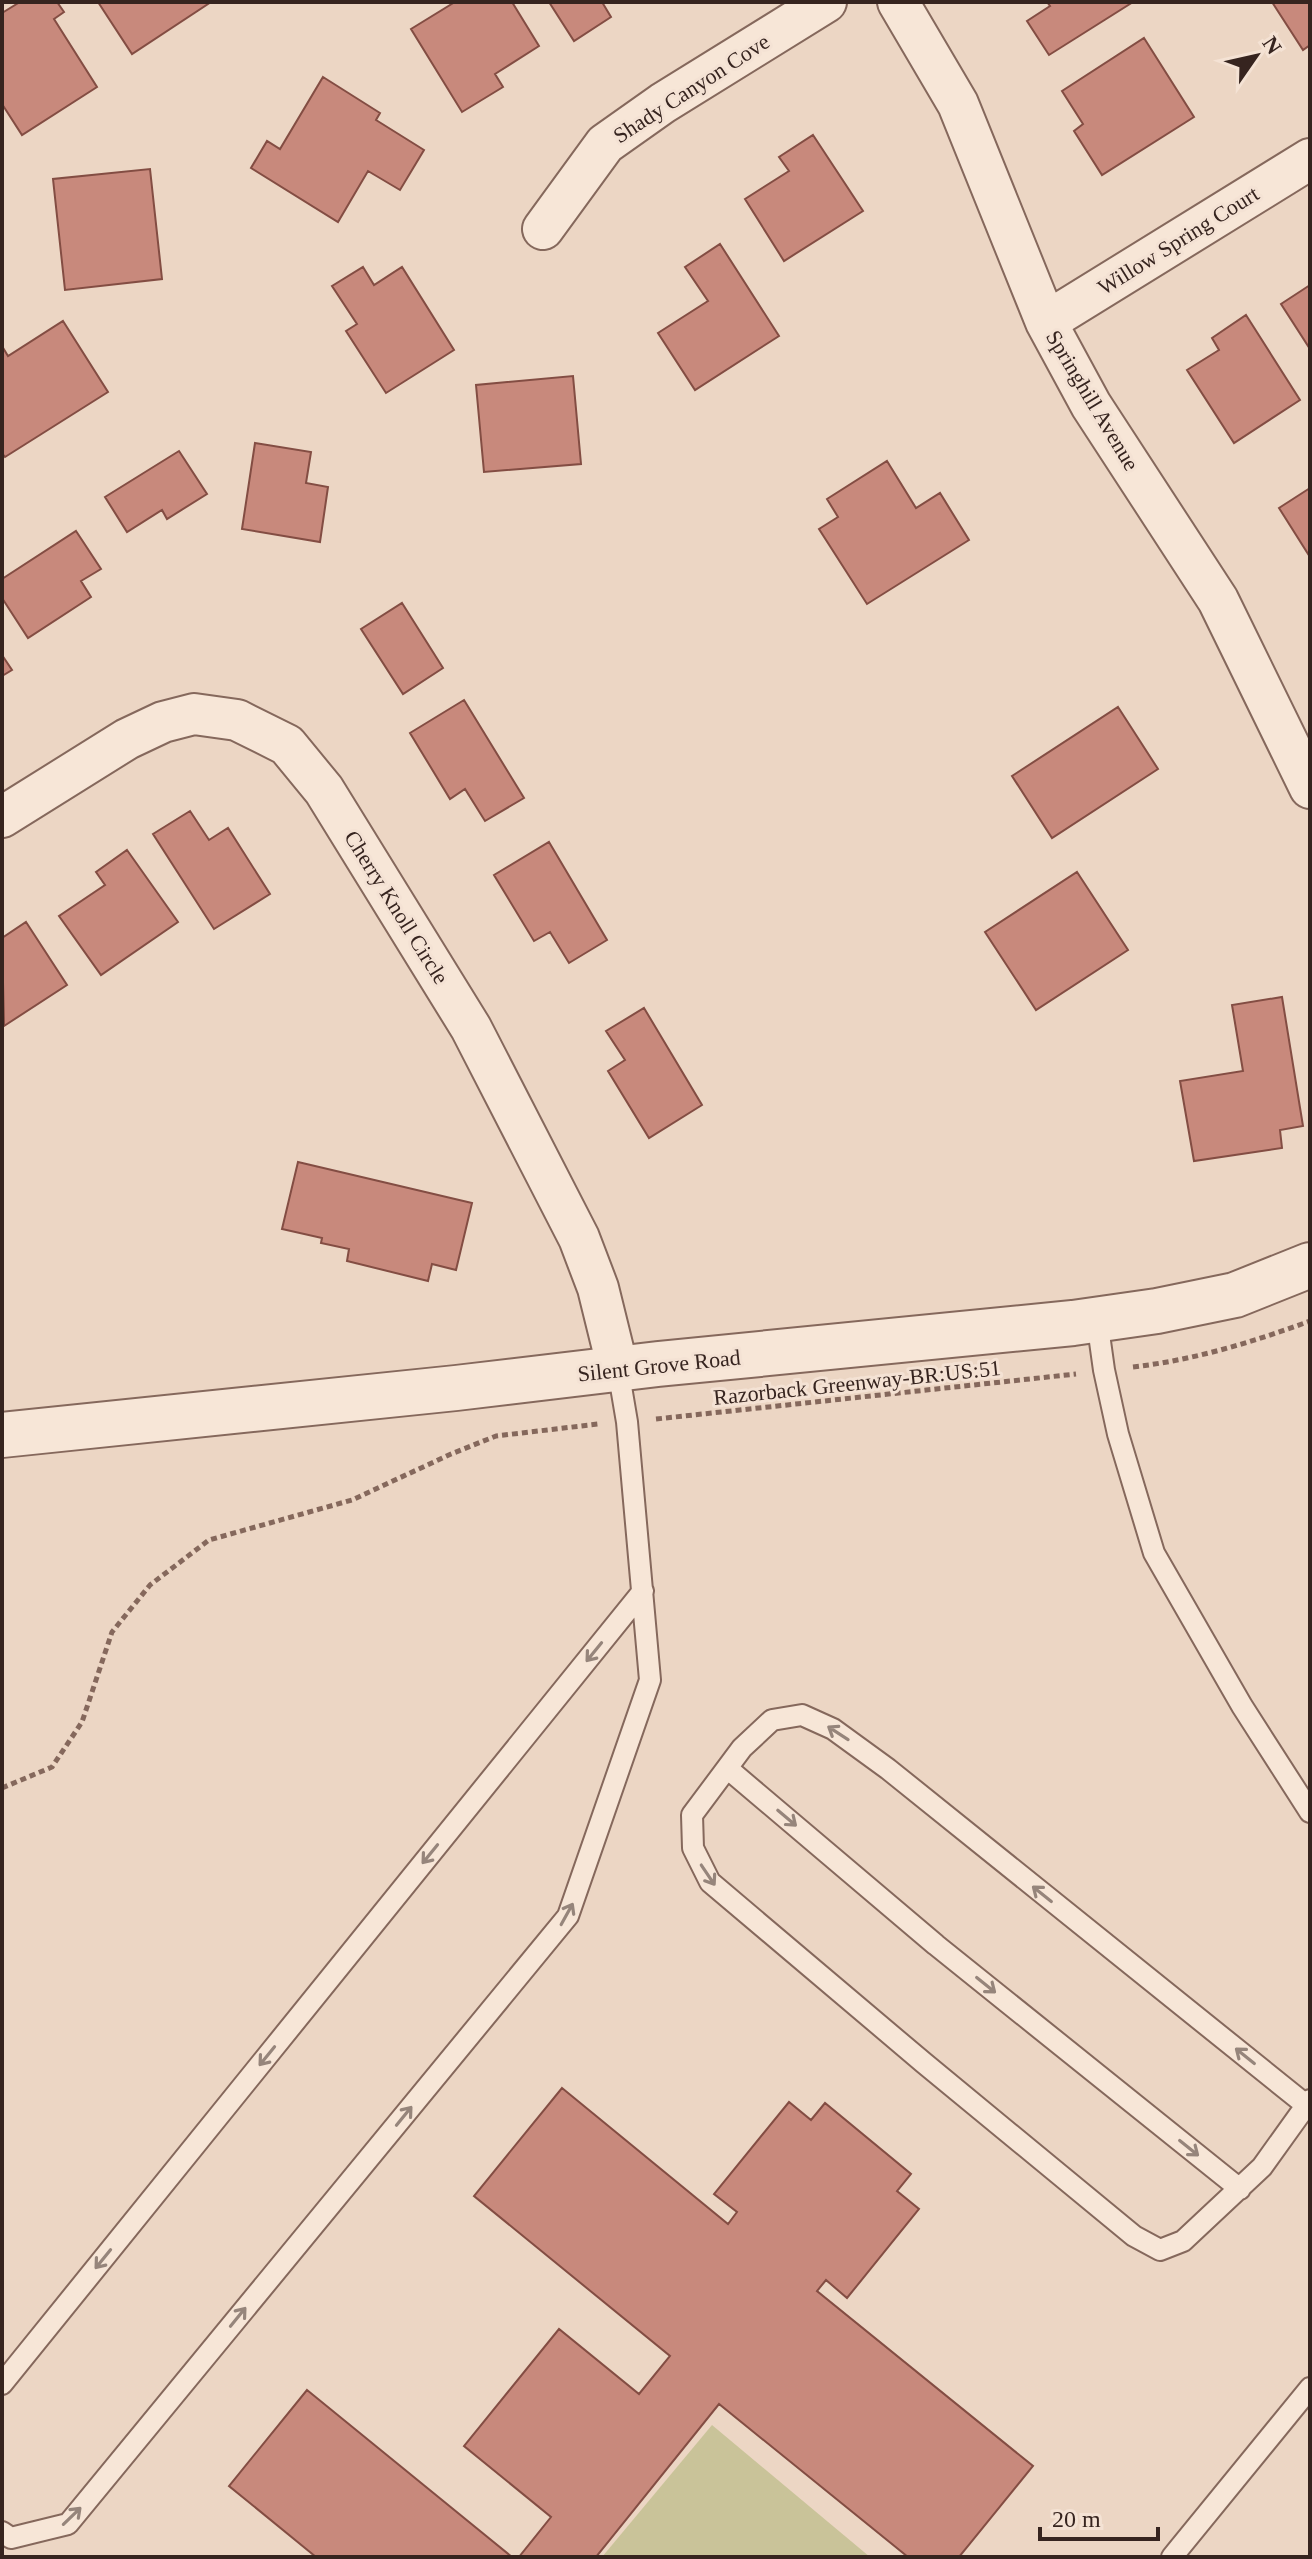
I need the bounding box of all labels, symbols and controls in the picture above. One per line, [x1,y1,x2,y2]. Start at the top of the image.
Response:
north arrow [1216,16,1296,96]
street label: Shady Canyon Cove [609,29,774,148]
text: N [1257,32,1287,59]
street label: Willow Spring Court [1093,181,1263,300]
street label: Springhill Avenue [1041,326,1144,475]
street label: Cherry Knoll Circle [339,826,454,989]
street label: Silent Grove Road [576,1345,742,1386]
street label: Razorback Greenway-BR:US:51 [712,1355,1002,1410]
one-way arrow [585,1641,602,1662]
one-way arrow [827,1725,850,1741]
one-way arrow [776,1809,796,1827]
one-way arrow [421,1843,439,1864]
one-way arrow [700,1864,717,1886]
one-way arrow [1032,1885,1053,1903]
one-way arrow [559,1903,575,1926]
one-way arrow [975,1976,996,1994]
one-way arrow [258,2046,276,2066]
one-way arrow [1235,2047,1256,2065]
one-way arrow [395,2106,413,2127]
one-way arrow [1178,2139,1199,2157]
one-way arrow [94,2248,112,2269]
one-way arrow [229,2307,247,2327]
scale bar [1040,2491,1158,2541]
one-way arrow [62,2506,82,2525]
text: 20 m [1052,2506,1101,2532]

